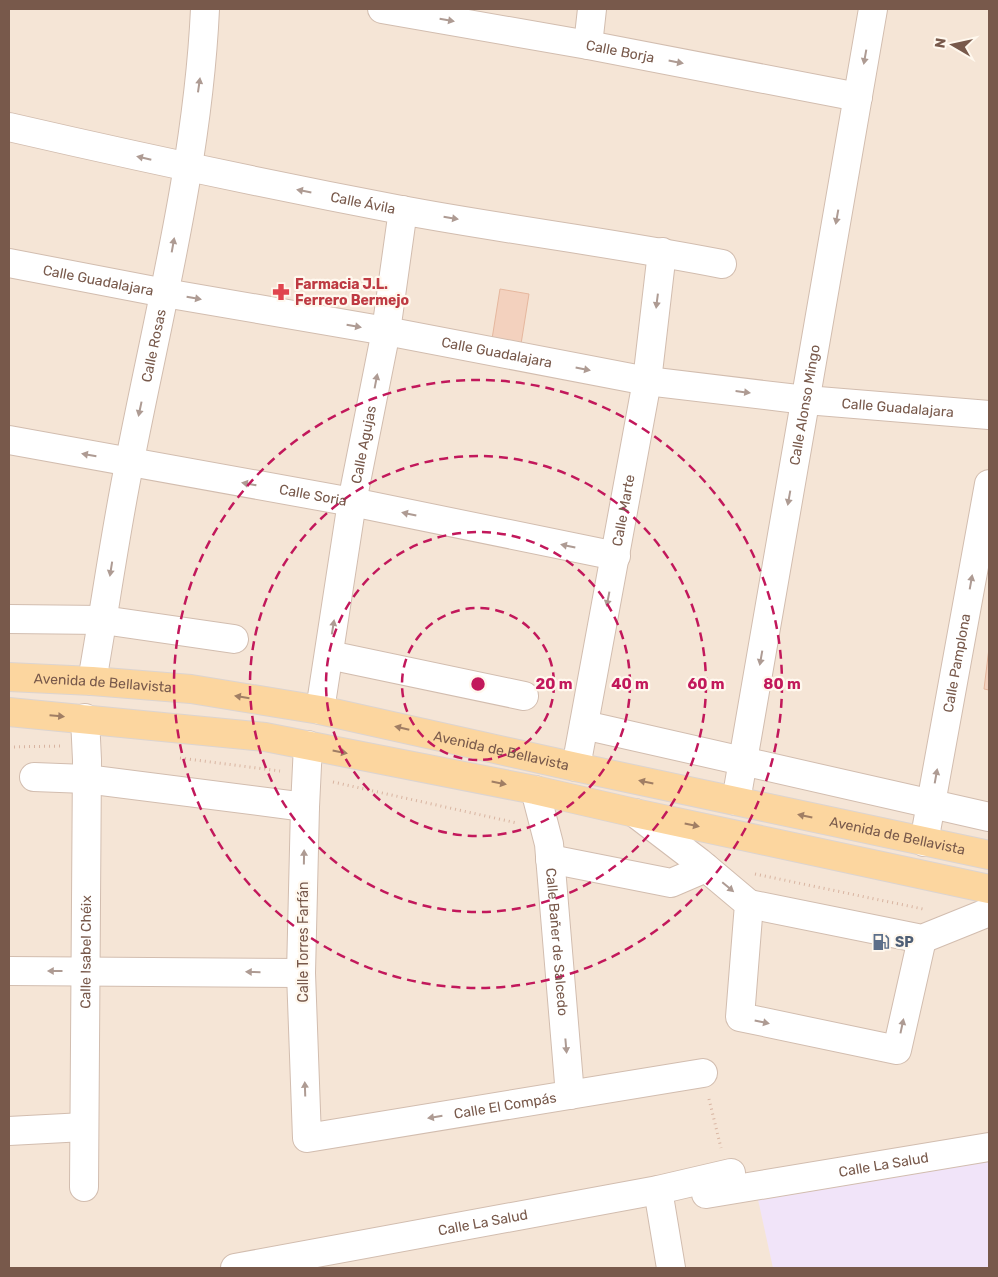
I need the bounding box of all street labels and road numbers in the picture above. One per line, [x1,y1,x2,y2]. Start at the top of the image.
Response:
street label: Calle Borja [585,36,656,66]
street label: Calle Ávila [329,188,397,217]
street label: Calle Guadalajara [42,261,155,299]
street label: Calle Rosas [138,308,169,384]
street label: Calle Guadalajara [440,333,554,371]
street label: Calle Alonso Mingo [786,343,823,467]
street label: Calle Guadalajara [841,394,954,421]
street label: Calle Agujas [347,404,379,485]
street label: Calle Marte [608,473,638,548]
street label: Calle Soria [278,481,348,509]
street label: Calle Pamplona [939,612,974,714]
street label: Avenida de Bellavista [33,670,173,696]
street label: Avenida de Bellavista [432,727,571,774]
street label: Avenida de Bellavista [828,813,967,858]
street label: Calle Bañer de Salcedo [543,867,572,1017]
street label: Calle Torres Farfán [295,882,312,1002]
street label: Calle Isabel Chéix [77,895,95,1009]
street label: Calle El Compás [453,1089,558,1122]
street label: Calle La Salud [837,1149,930,1180]
street label: Calle La Salud [437,1206,529,1239]

